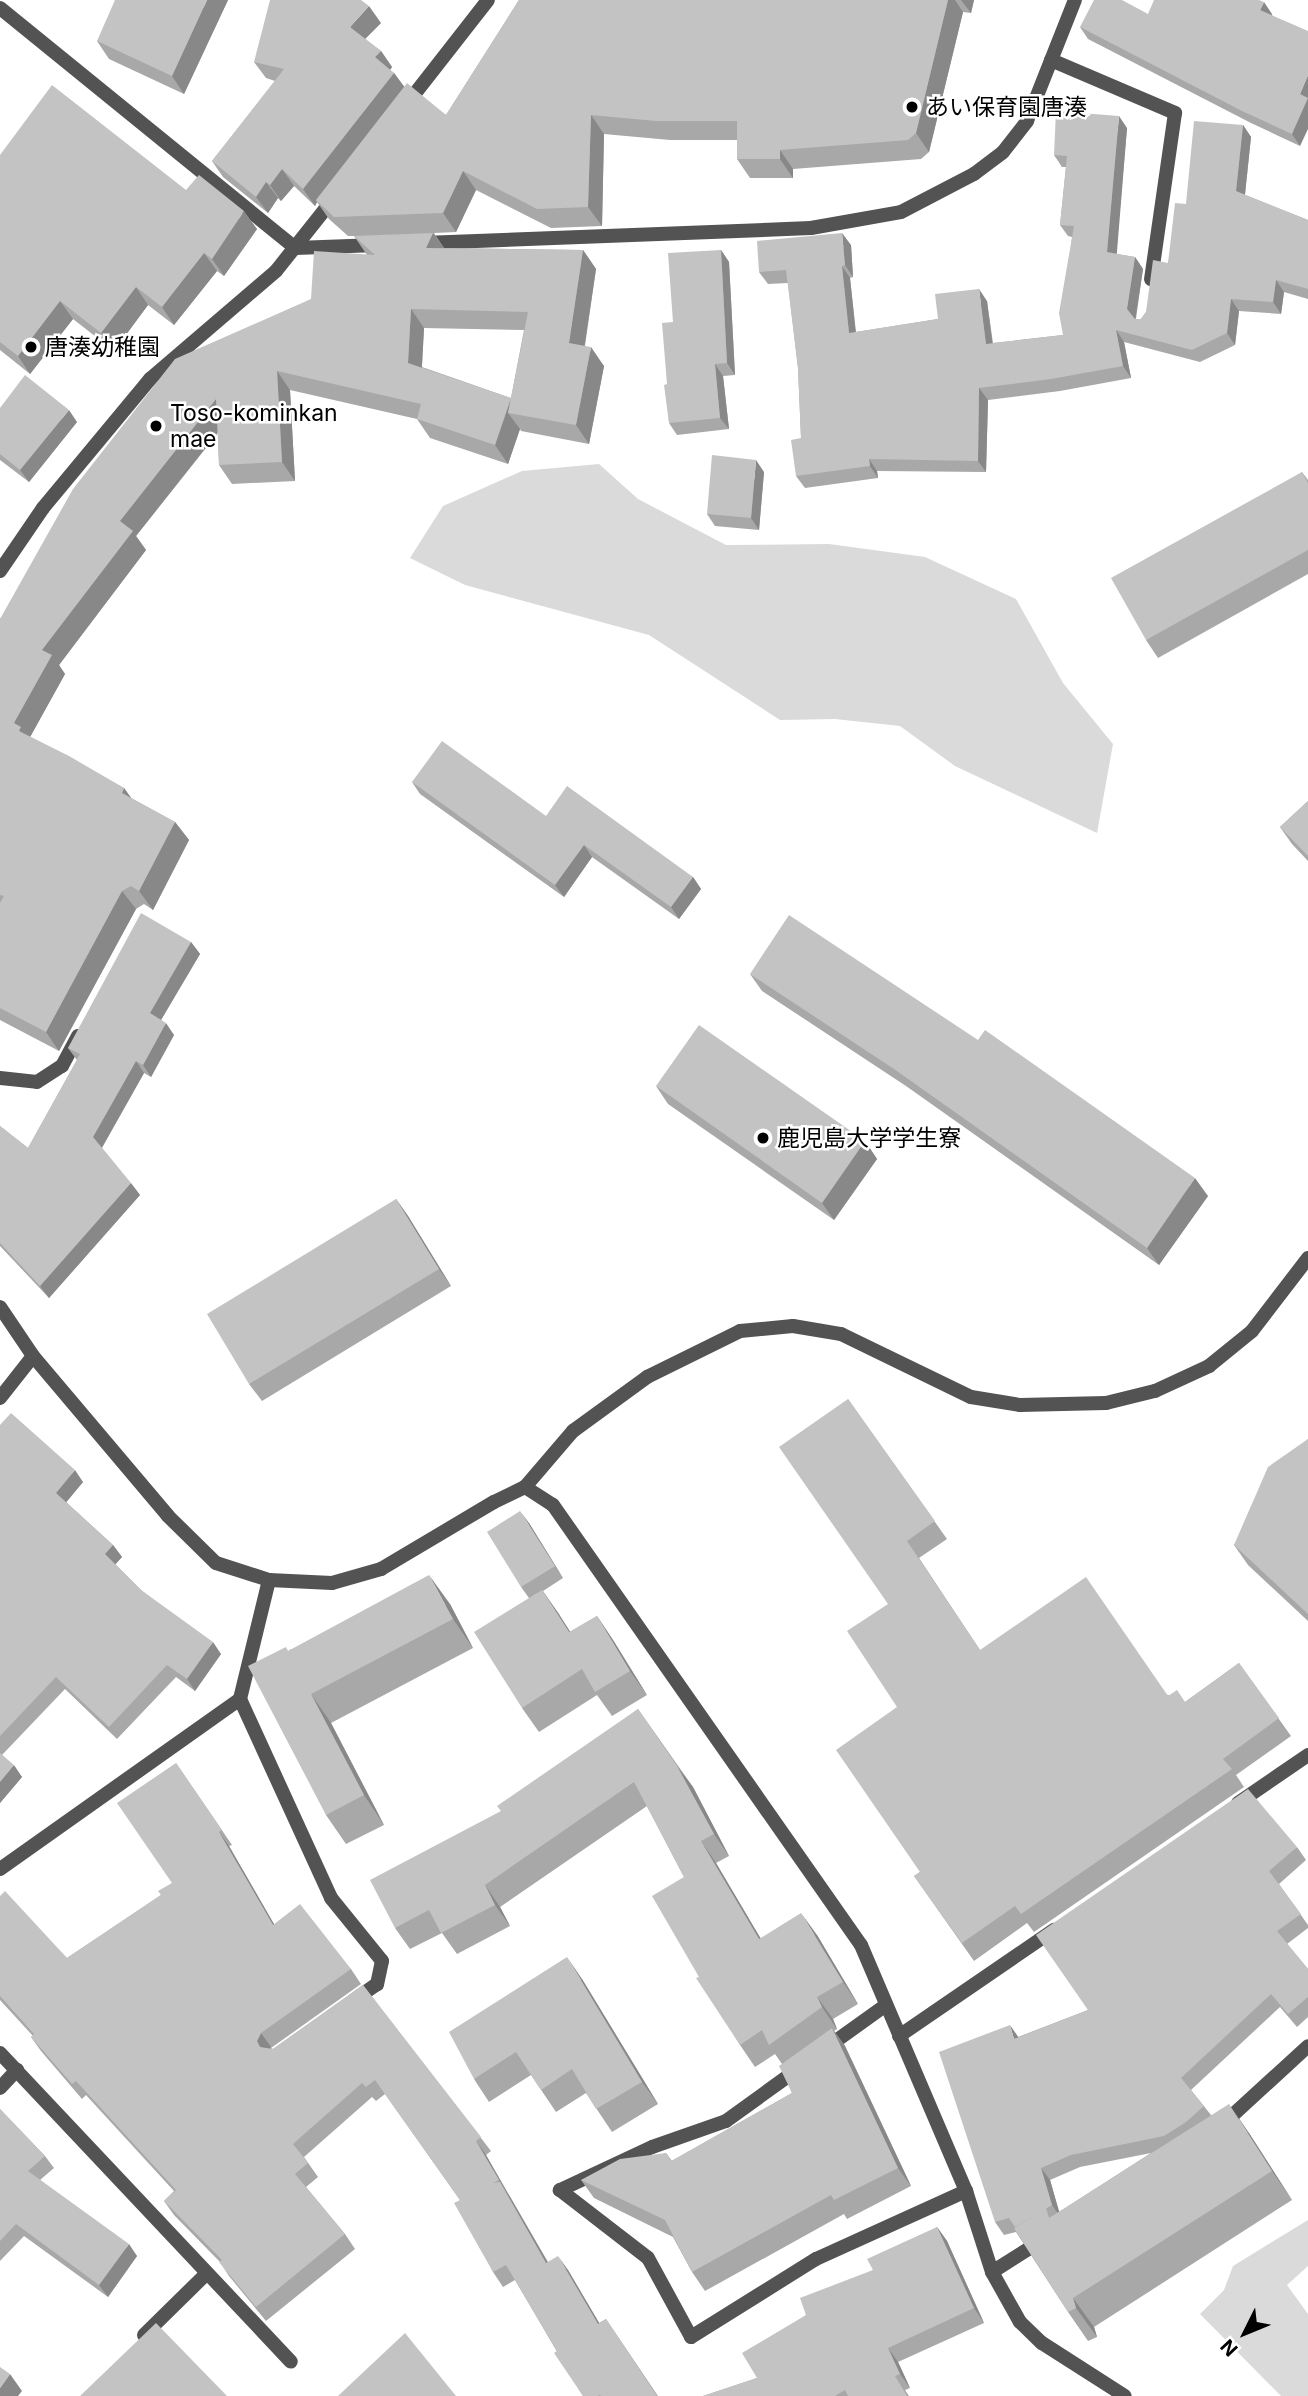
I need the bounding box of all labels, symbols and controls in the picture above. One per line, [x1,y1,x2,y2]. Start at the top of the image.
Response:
place label: あい保育園唐湊 [926,93,1087,121]
marker: あい保育園唐湊 [904,99,920,115]
place label: 唐湊幼稚園 [45,333,160,361]
marker: 唐湊幼稚園 [23,339,39,355]
place label: Toso-kominkan mae [170,399,338,453]
marker: Toso-kominkan mae [148,418,164,434]
place label: 鹿児島大学学生寮 [777,1124,961,1152]
marker: 鹿児島大学学生寮 [755,1130,771,1146]
north arrow [1210,2298,1280,2368]
text: N [1216,2335,1243,2361]

